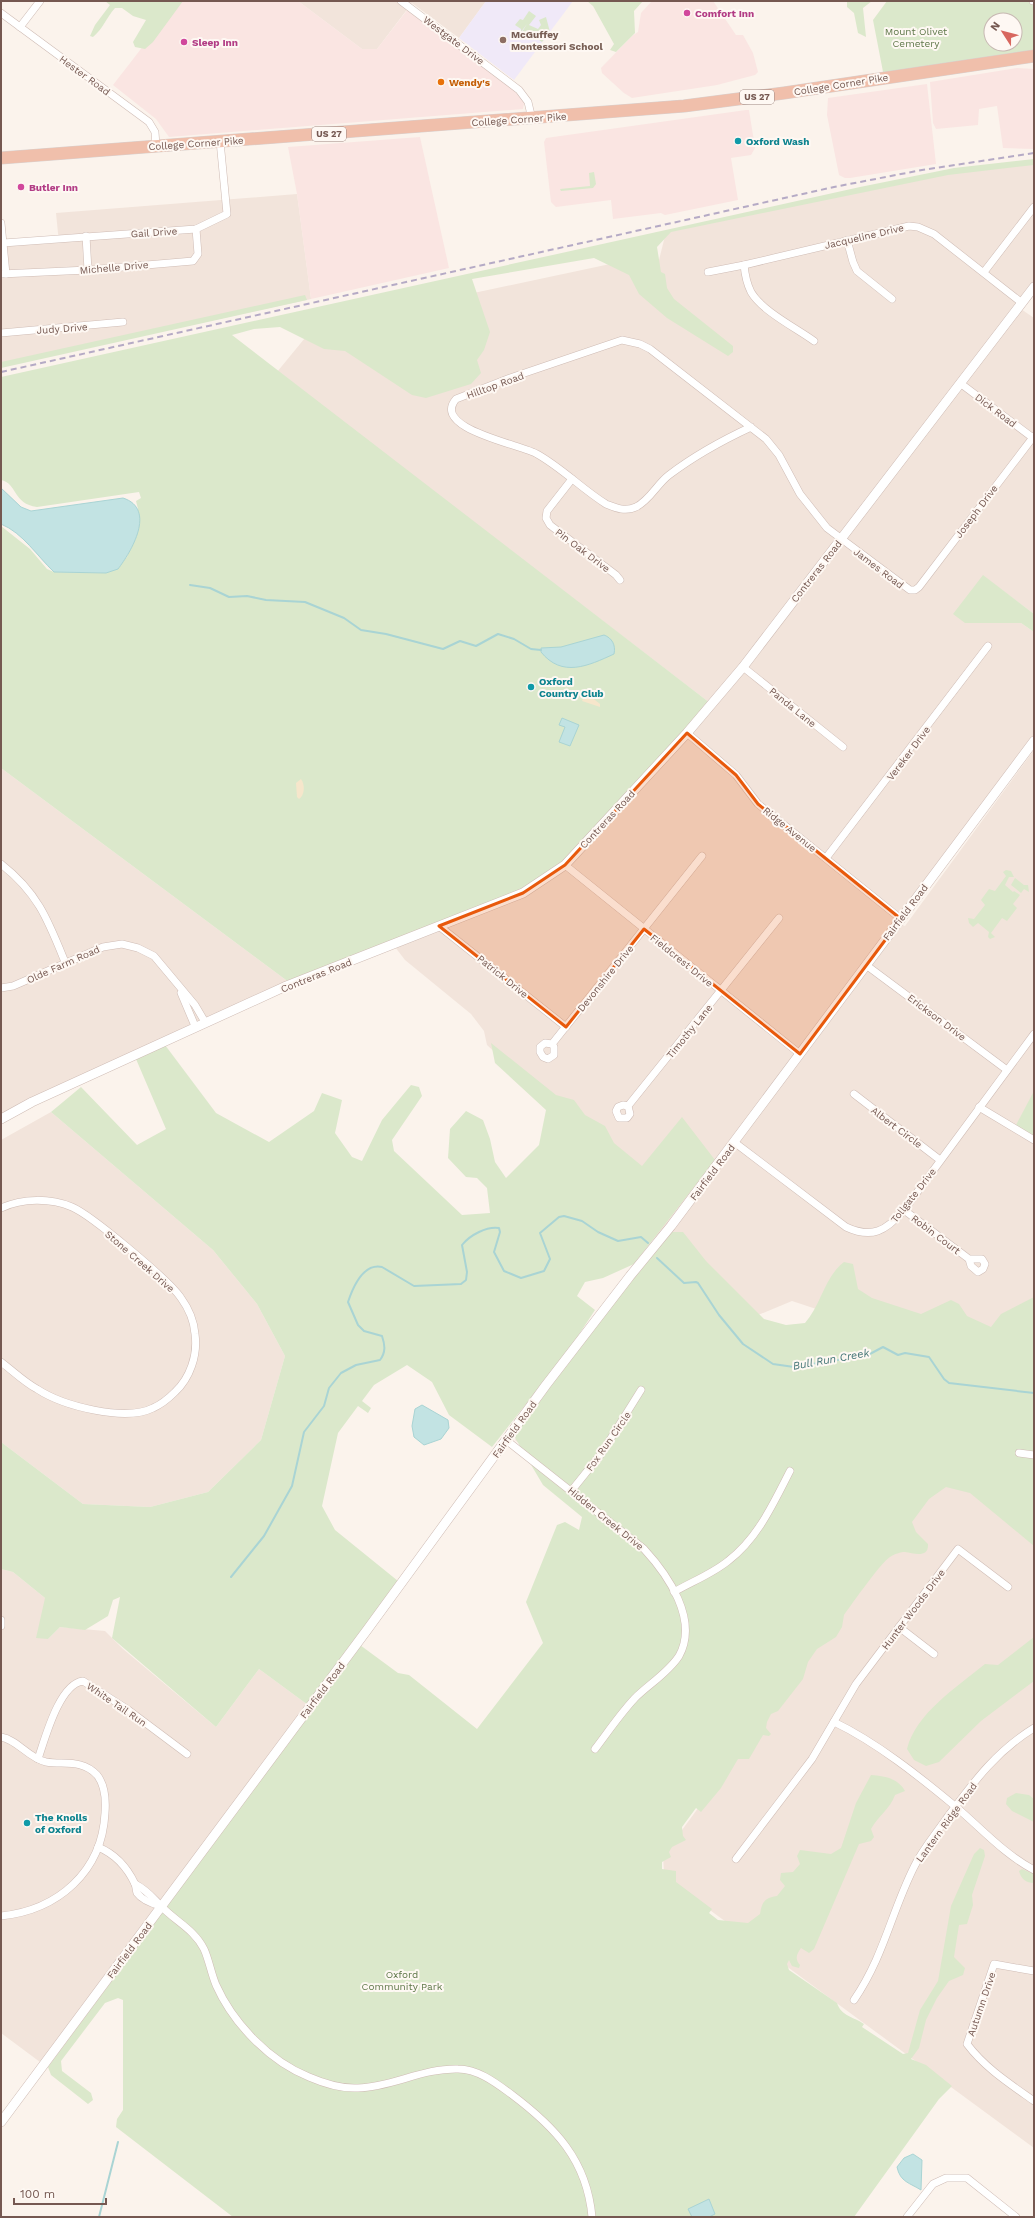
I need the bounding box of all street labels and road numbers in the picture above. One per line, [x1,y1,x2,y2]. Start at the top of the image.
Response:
street label: Westgate Drive [421,14,487,67]
street label: Hester Road [57,53,112,97]
street label: College Corner Pike [793,72,889,97]
road number: US 27 [740,90,774,104]
street label: College Corner Pike [471,111,567,128]
road number: US 27 [312,127,346,141]
street label: College Corner Pike [148,135,244,152]
street label: Jacqueline Drive [823,222,905,251]
street label: Gail Drive [130,225,178,240]
street label: Michelle Drive [79,259,149,276]
street label: Judy Drive [36,321,88,336]
street label: Hilltop Road [465,370,525,401]
street label: Dick Road [973,391,1018,429]
street label: Joseph Drive [953,483,1000,540]
street label: Pin Oak Drive [553,526,612,575]
street label: Contreras Road [789,538,844,604]
street label: James Road [852,546,906,591]
street label: Panda Lane [767,685,818,730]
street label: Vereker Drive [884,724,932,783]
street label: Contreras Road [578,788,637,851]
street label: Ridge Avenue [761,805,819,854]
street label: Fairfield Road [881,882,930,943]
street label: Fieldcrest Drive [648,932,715,989]
street label: Olde Farm Road [25,943,101,985]
street label: Devonshire Drive [575,943,636,1014]
street label: Patrick Drive [475,953,530,1000]
street label: Contreras Road [279,956,353,995]
street label: Erickson Drive [905,992,968,1043]
street label: Timothy Lane [664,1002,715,1060]
street label: Albert Circle [869,1105,925,1150]
street label: Fairfield Road [688,1142,737,1203]
street label: Tollgate Drive [889,1166,938,1225]
street label: Robin Court [909,1213,963,1257]
street label: Stone Creek Drive [103,1228,177,1295]
street label: Fairfield Road [490,1399,539,1460]
street label: Fox Run Circle [584,1409,633,1473]
street label: Hidden Creek Drive [566,1485,646,1552]
street label: Hunter Woods Drive [880,1567,947,1652]
street label: Fairfield Road [298,1660,347,1721]
street label: White Tail Run [85,1680,149,1729]
street label: Lantern Ridge Road [914,1780,979,1864]
street label: Fairfield Road [105,1920,154,1981]
street label: Autumn Drive [965,1970,998,2038]

